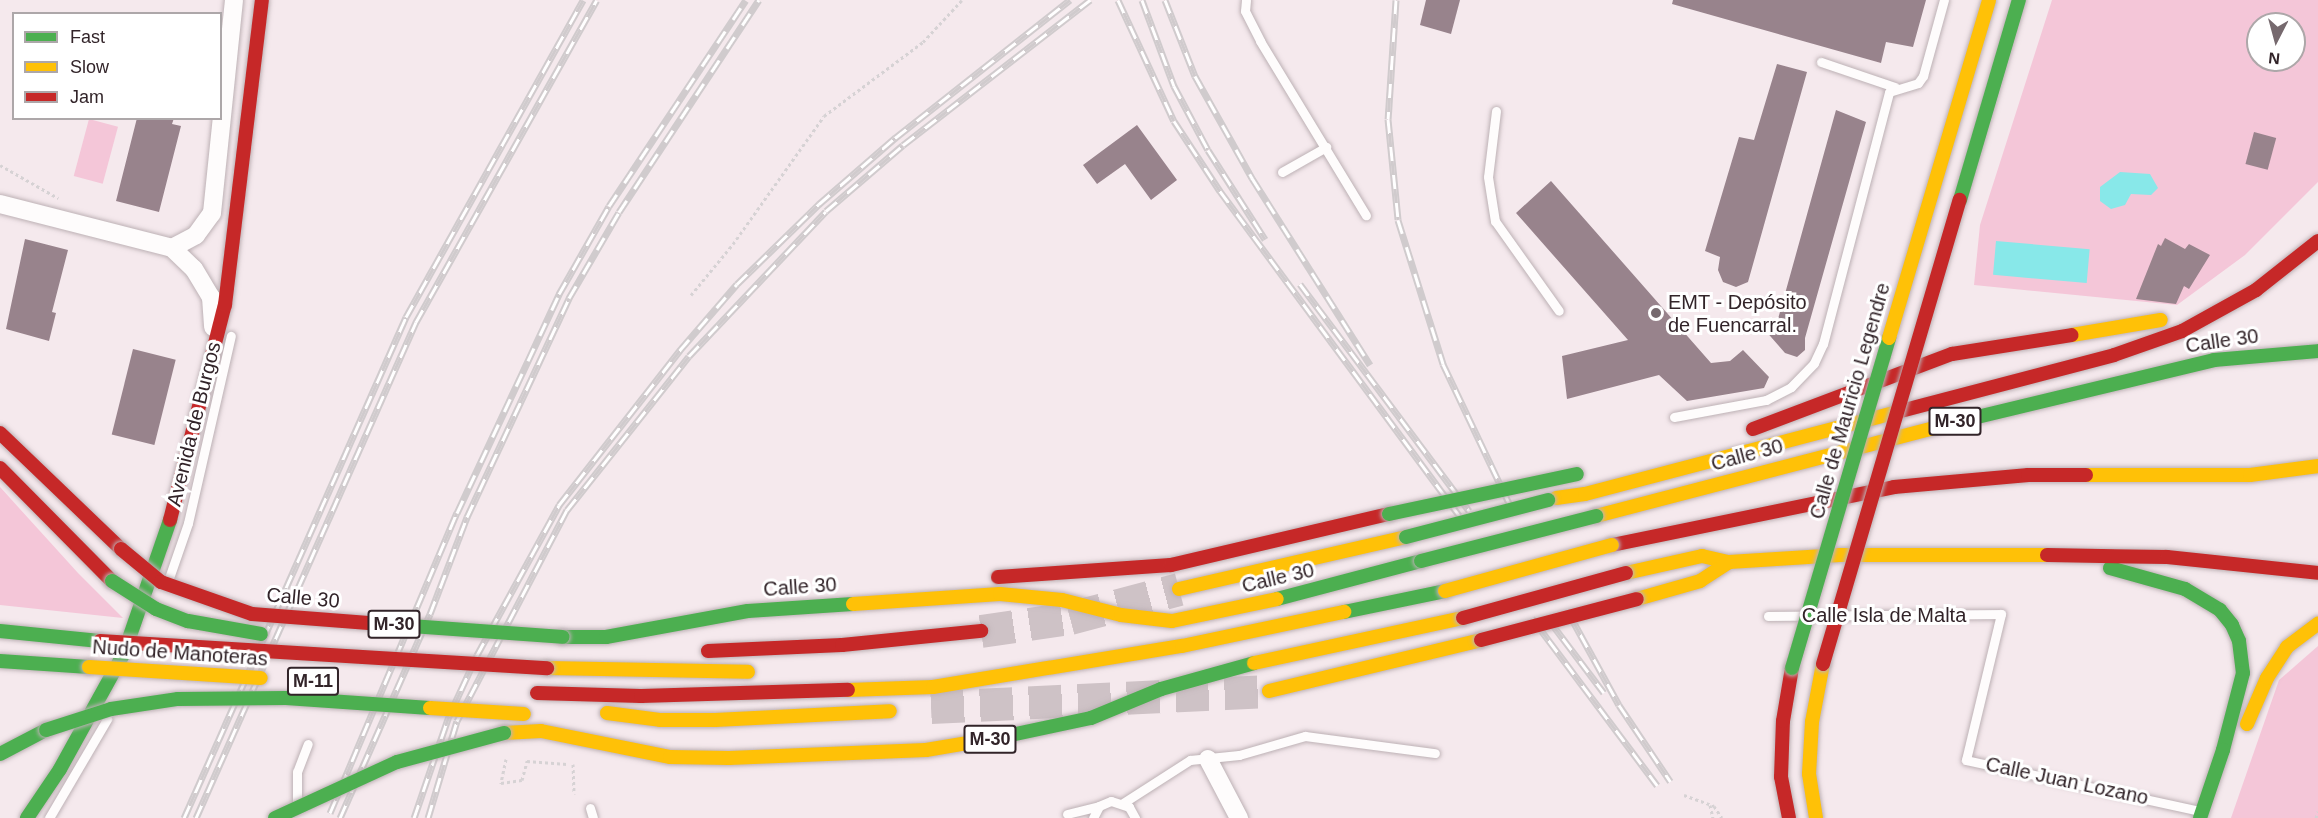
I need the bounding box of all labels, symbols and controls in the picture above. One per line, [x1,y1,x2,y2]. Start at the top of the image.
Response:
legend [12,12,222,120]
north arrow [2246,12,2306,72]
text: Fast [70,27,105,47]
text: N [2268,49,2281,67]
text: Slow [70,57,109,77]
text: Jam [70,87,104,107]
street label: Calle de Mauricio Legendre [1805,280,1895,522]
place label: EMT - Depósito de Fuencarral. [1668,290,1807,337]
marker: EMT - Depósito de Fuencarral. [1649,306,1663,320]
street label: Calle 30 [2184,324,2260,358]
street label: Avenida de Burgos [162,339,226,509]
road number: M-30 [1928,406,1982,436]
street label: Calle 30 [1708,434,1786,476]
street label: Calle 30 [1240,558,1316,598]
street label: Calle 30 [763,572,837,602]
street label: Calle 30 [265,583,341,613]
street label: Calle Isla de Malta [1802,603,1966,627]
road number: M-30 [367,609,421,639]
street label: Nudo de Manoteras [92,635,268,671]
road number: M-11 [286,666,340,696]
road number: M-30 [963,724,1017,754]
street label: Calle Juan Lozano [1983,752,2151,810]

